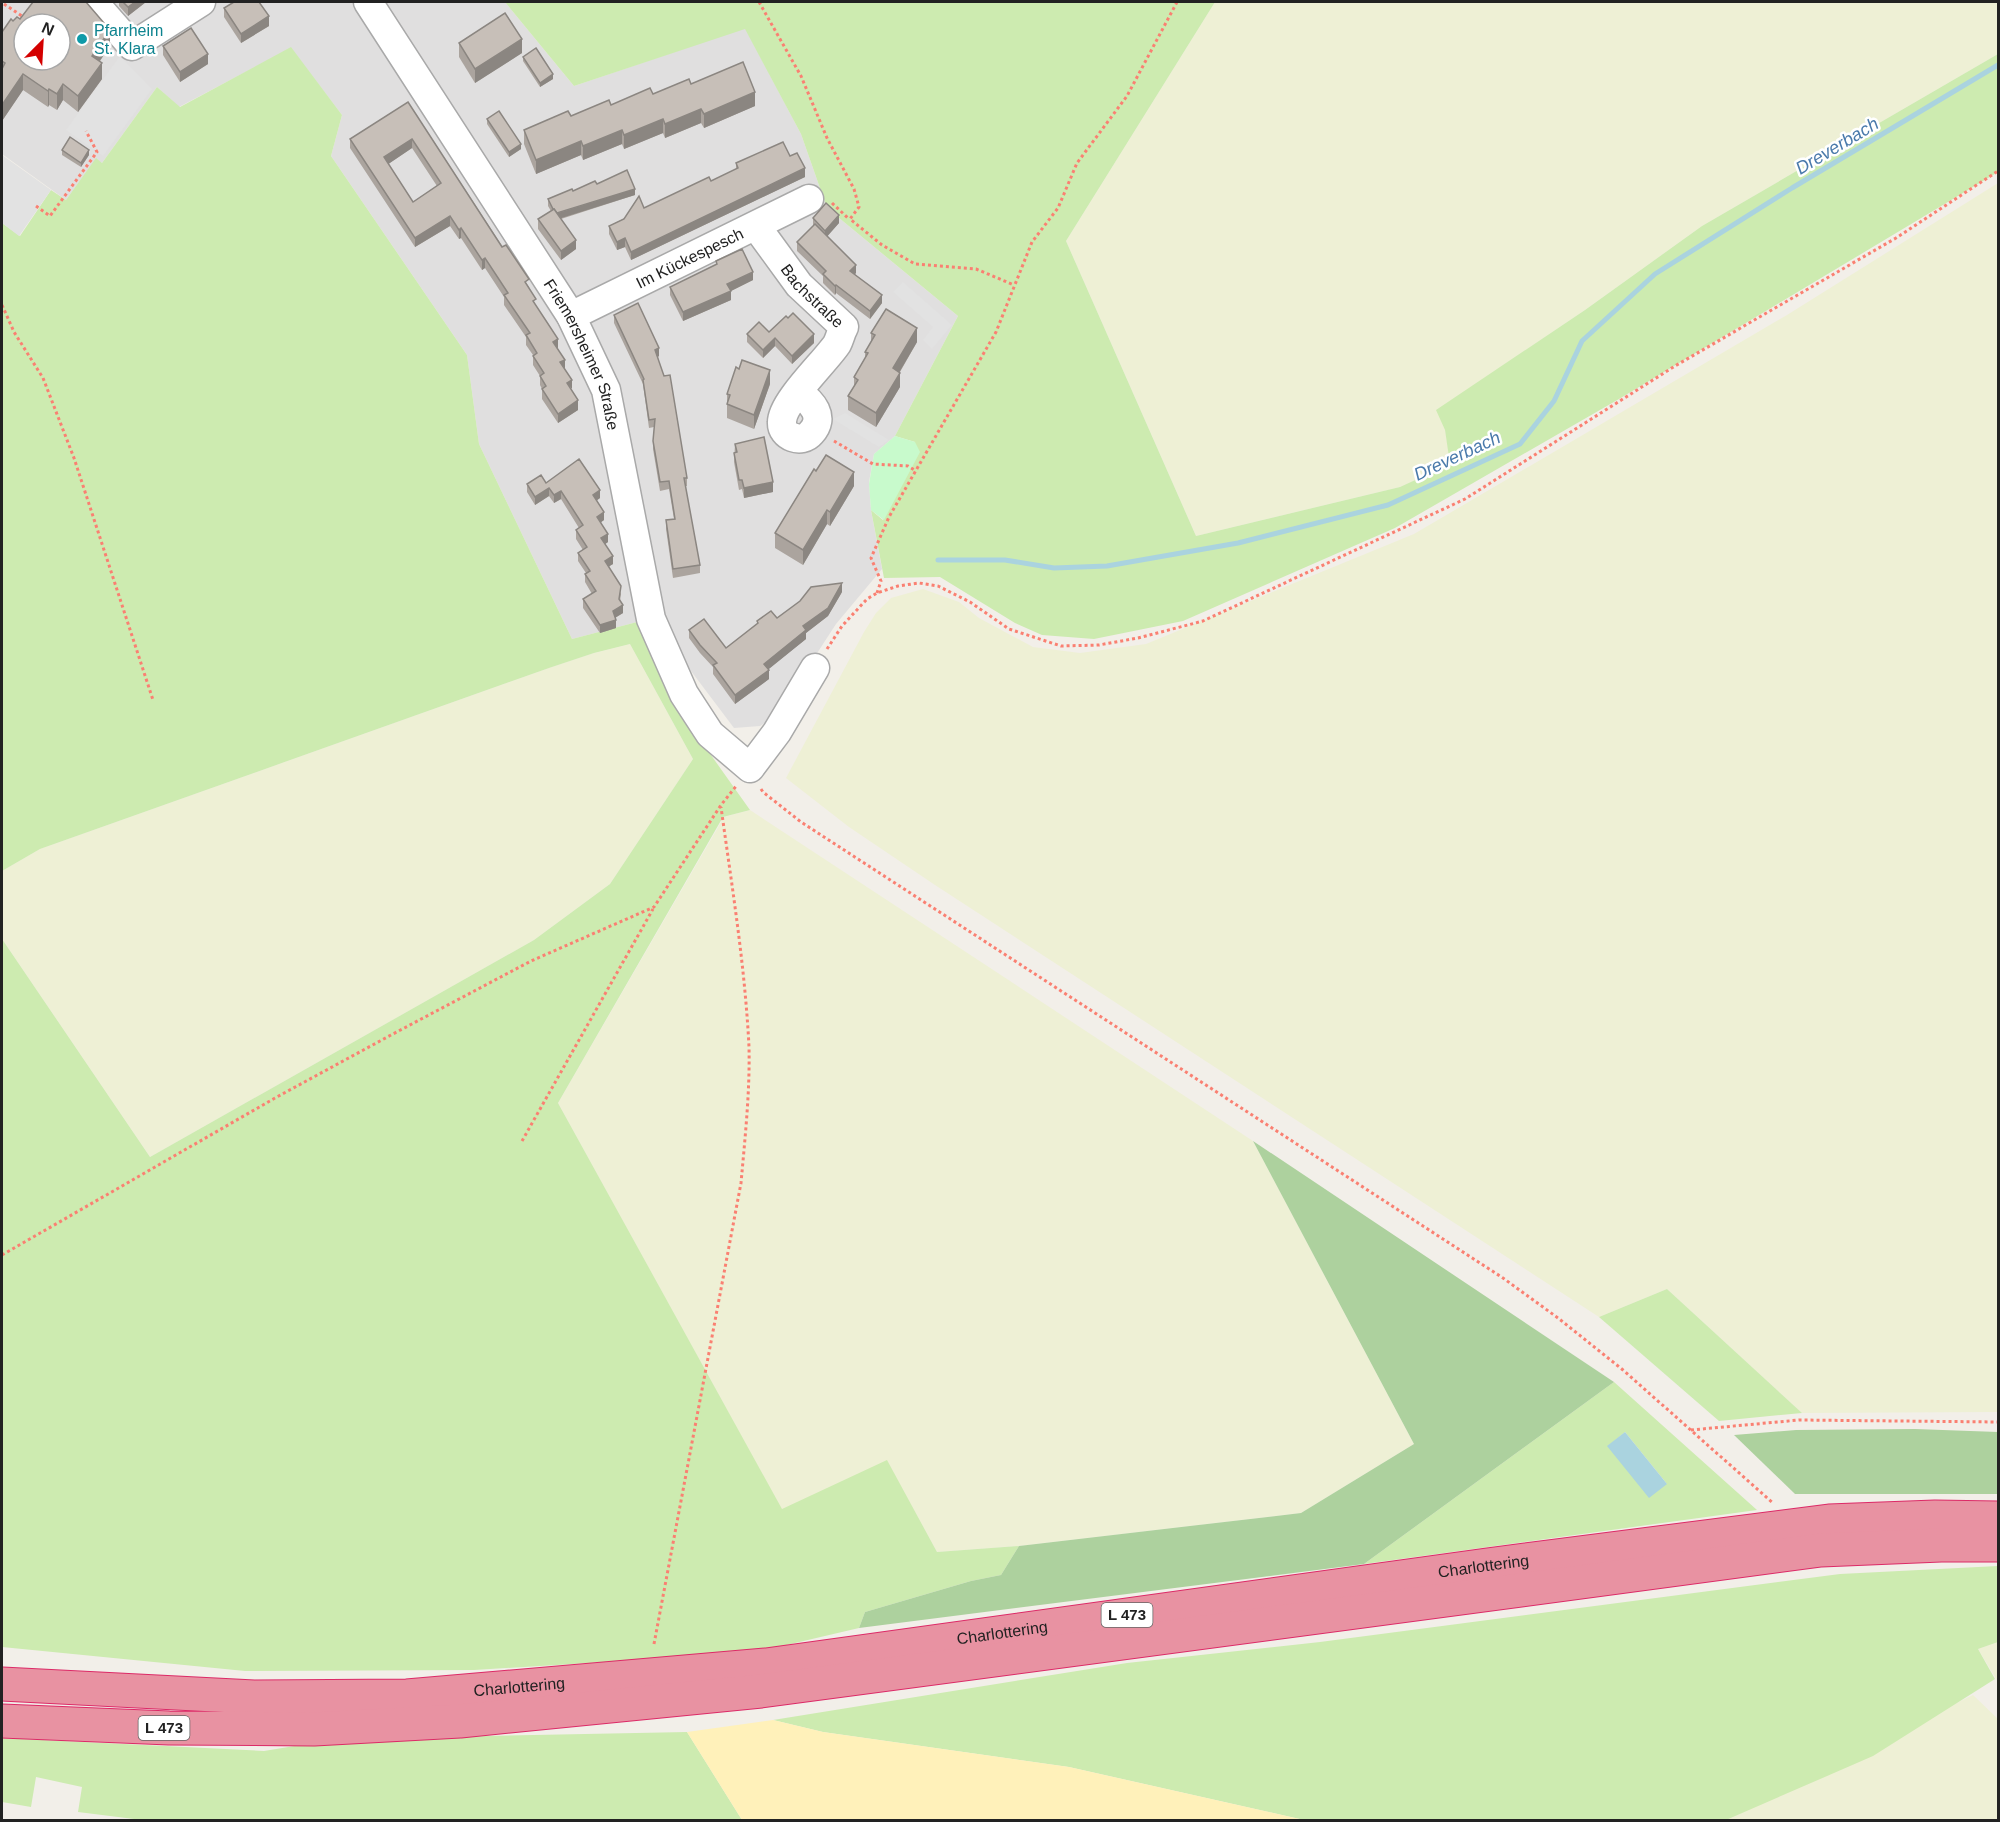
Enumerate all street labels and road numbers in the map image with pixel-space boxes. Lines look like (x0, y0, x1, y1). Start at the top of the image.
street label: Im Kückespesch (633, 225, 746, 292)
street label: Bachstraße (778, 261, 847, 331)
street label: Friemersheimer Straße (541, 276, 622, 432)
street label: Charlottering (1437, 1552, 1530, 1581)
road number: L 473 (1102, 1603, 1152, 1627)
street label: Charlottering (956, 1618, 1049, 1647)
street label: Charlottering (473, 1674, 566, 1699)
road number: L 473 (138, 1716, 190, 1740)

